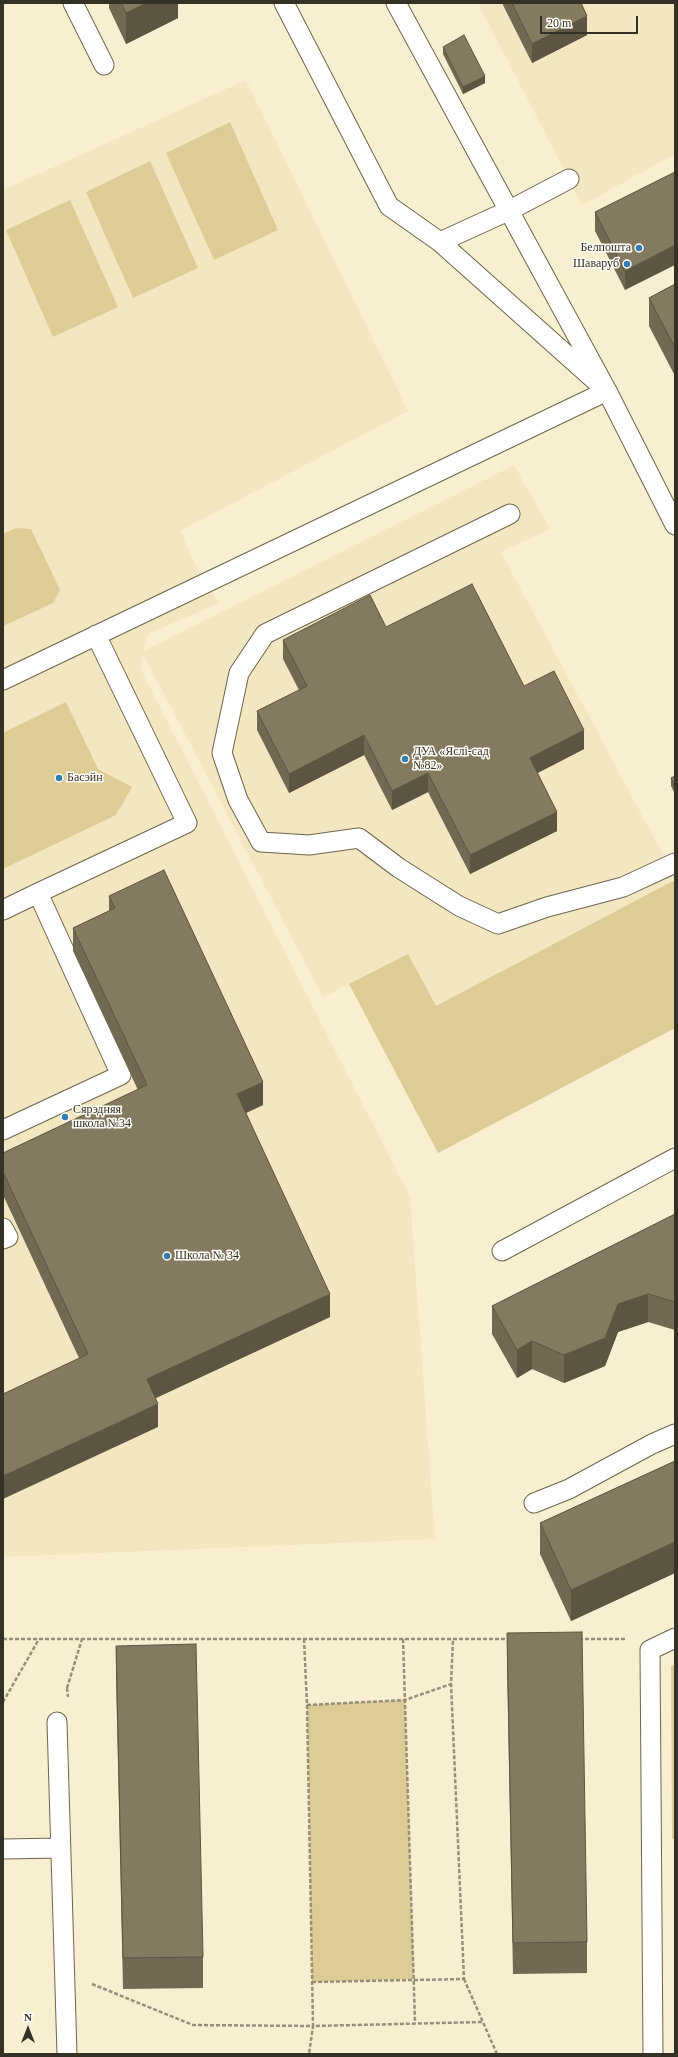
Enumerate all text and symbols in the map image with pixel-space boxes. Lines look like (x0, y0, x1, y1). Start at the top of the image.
scale bar (542, 8, 640, 34)
text: 20 m (547, 16, 571, 30)
place label: Белпошта (580, 241, 631, 255)
marker: Белпошта (634, 243, 644, 253)
place label: Шаваруб (573, 257, 619, 271)
marker: Шаваруб (622, 259, 632, 269)
place label: ДУА «Яслі-сад №82» (413, 745, 489, 773)
marker: ДУА «Яслі-сад №82» (400, 754, 410, 764)
place label: Басэйн (67, 771, 103, 785)
marker: Басэйн (54, 773, 64, 783)
place label: Сярэдняя школа №34 (73, 1103, 131, 1131)
marker: Сярэдняя школа №34 (60, 1112, 70, 1122)
place label: Школа № 34 (175, 1249, 239, 1263)
marker: Школа № 34 (162, 1251, 172, 1261)
north arrow (8, 2009, 48, 2049)
text: N (24, 2011, 32, 2023)

